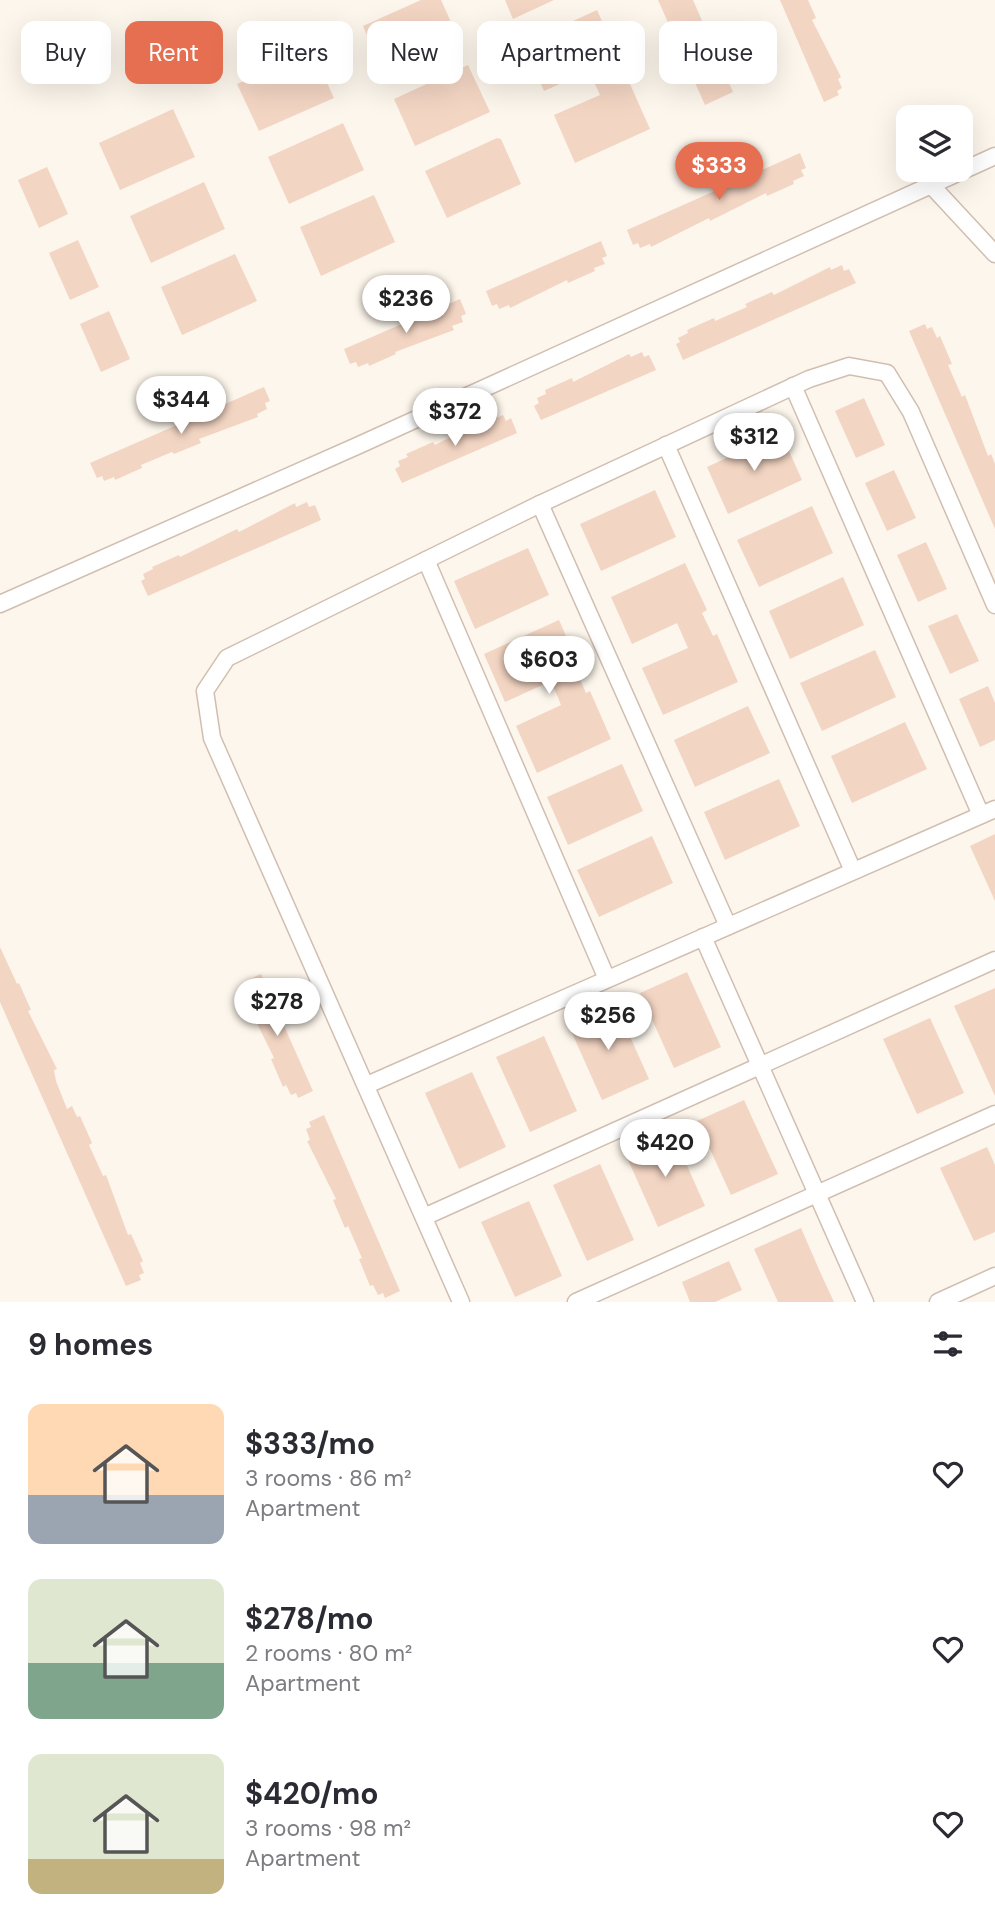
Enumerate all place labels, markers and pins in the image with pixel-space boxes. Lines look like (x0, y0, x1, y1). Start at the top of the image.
pin: $333 (678, 142, 760, 202)
pin: $236 (365, 276, 447, 335)
pin: $344 (140, 376, 222, 436)
pin: $372 (414, 388, 496, 448)
pin: $312 (713, 414, 795, 473)
pin: $603 (508, 636, 590, 696)
pin: $278 (236, 978, 318, 1038)
pin: $256 (567, 992, 649, 1052)
pin: $420 (624, 1120, 706, 1179)

